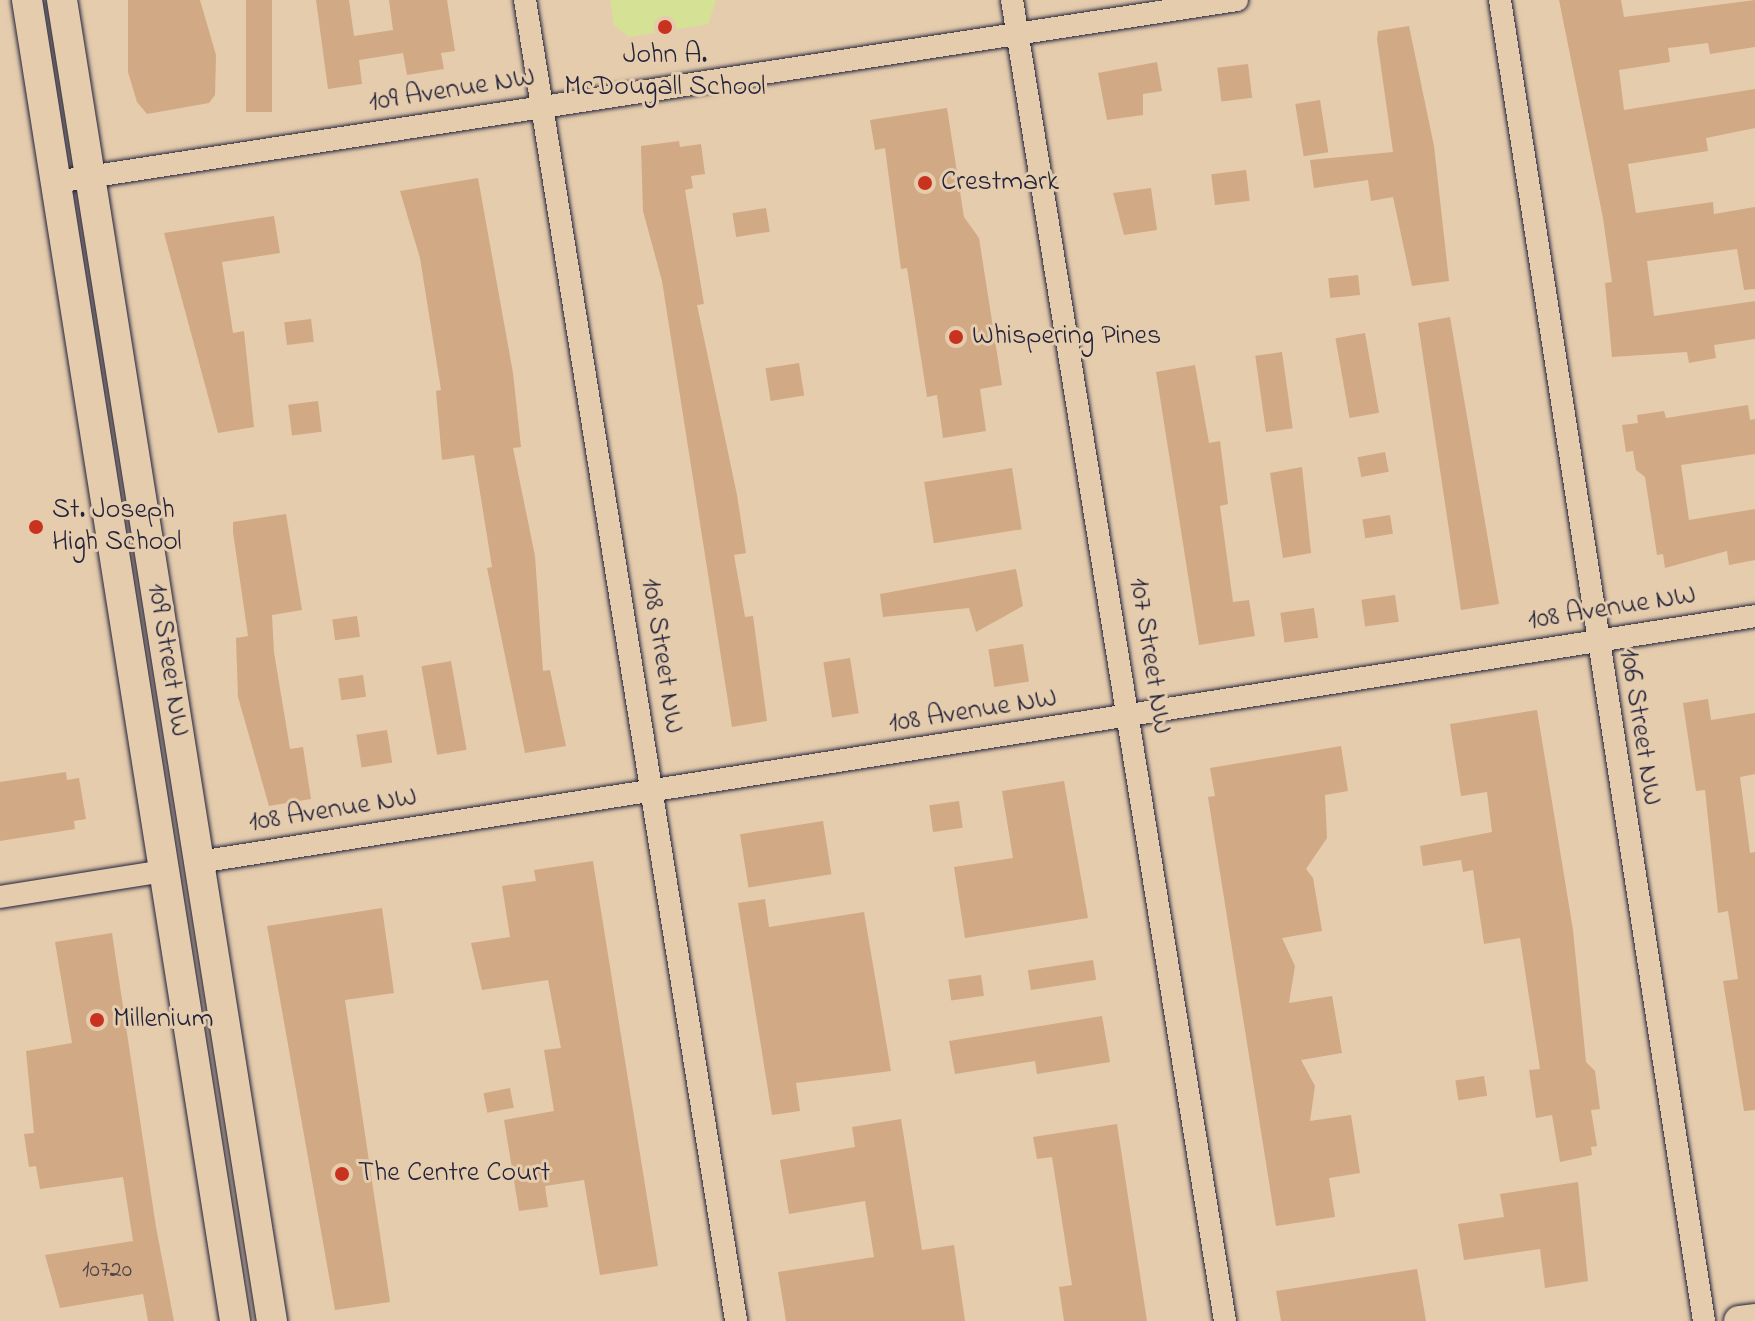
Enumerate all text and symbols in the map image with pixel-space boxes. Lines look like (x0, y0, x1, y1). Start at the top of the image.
marker: John A. McDougall School (656, 18, 674, 36)
place label: John A. McDougall School (564, 39, 766, 105)
street label: 109 Avenue NW (367, 61, 537, 121)
place label: Crestmark (941, 166, 1059, 200)
marker: Crestmark (916, 174, 934, 192)
place label: Whispering Pines (972, 320, 1161, 354)
marker: Whispering Pines (947, 328, 965, 346)
place label: St. Joseph High School (52, 494, 182, 560)
marker: St. Joseph High School (27, 518, 45, 536)
street label: 107 Street NW (1120, 575, 1178, 737)
street label: 108 Street NW (632, 576, 690, 736)
street label: 108 Avenue NW (1526, 579, 1698, 639)
street label: 109 Street NW (138, 581, 196, 739)
street label: 106 Street NW (1610, 646, 1668, 808)
street label: 108 Avenue NW (887, 682, 1059, 742)
street label: 108 Avenue NW (247, 781, 419, 841)
place label: Millenium (113, 1003, 213, 1037)
marker: Millenium (88, 1011, 106, 1029)
place label: The Centre Court (358, 1157, 550, 1191)
marker: The Centre Court (333, 1165, 351, 1183)
house number: 10720 (82, 1257, 132, 1285)

